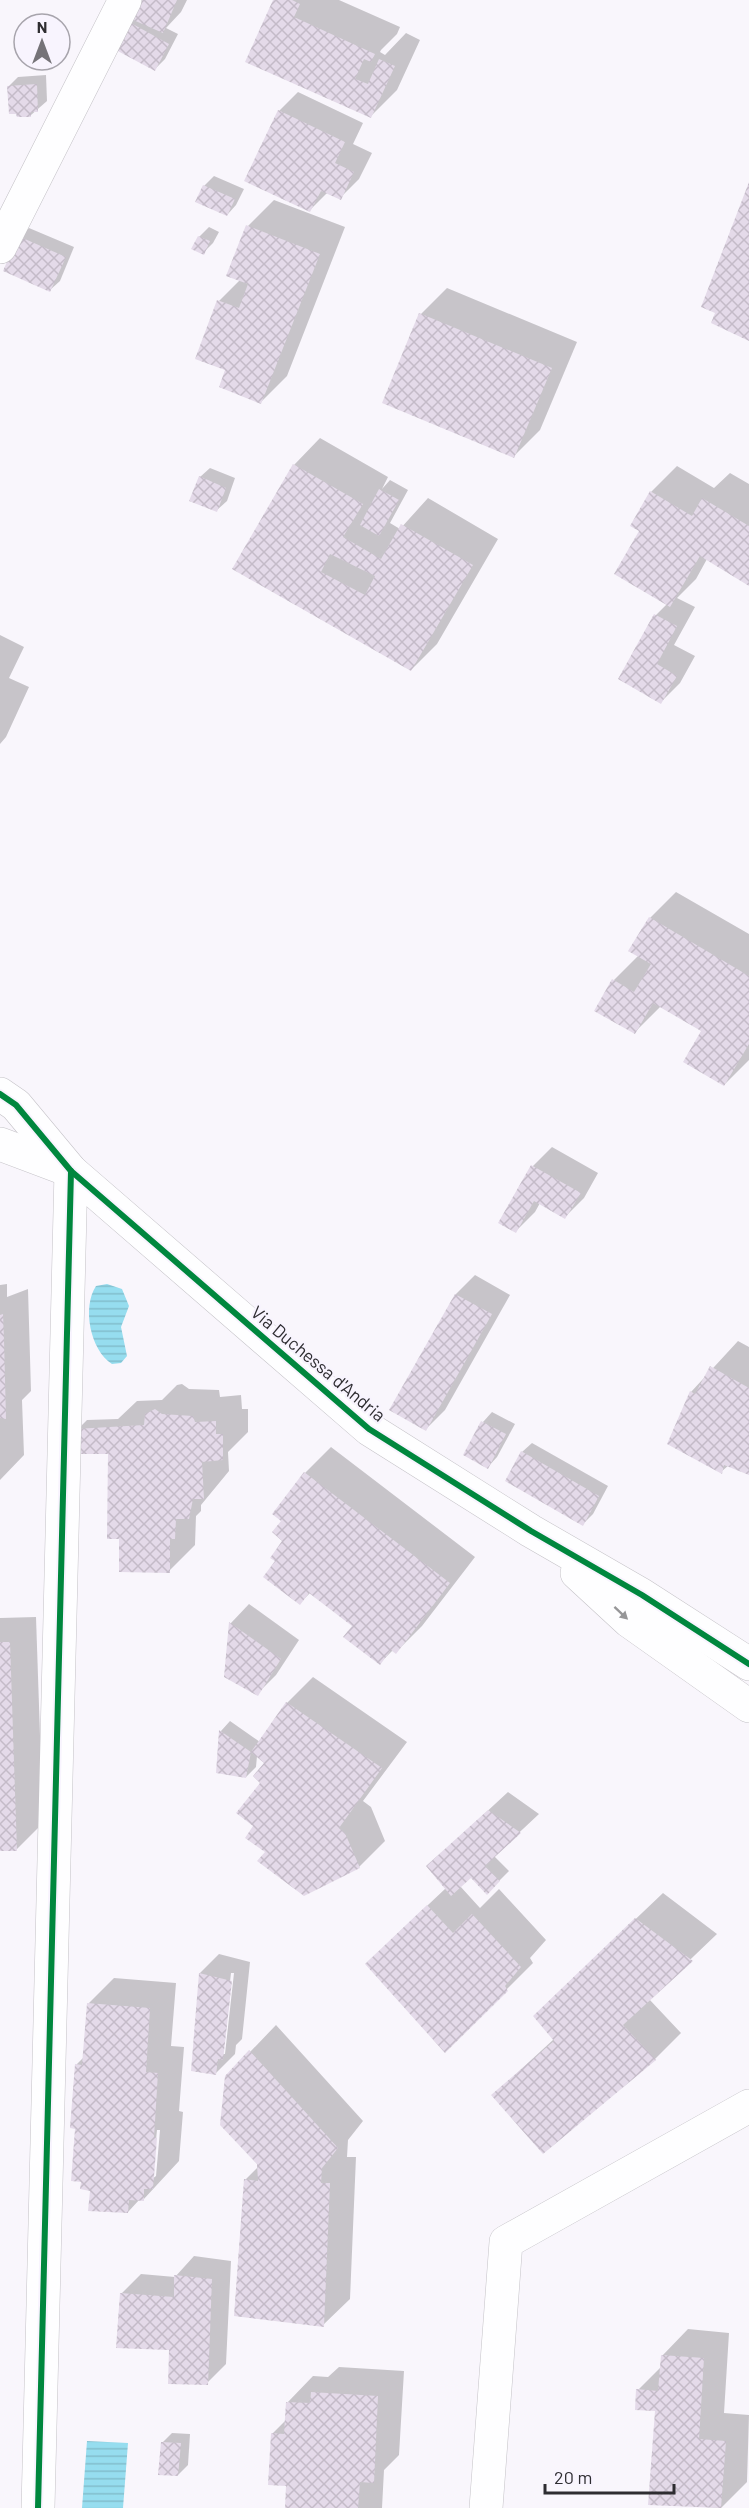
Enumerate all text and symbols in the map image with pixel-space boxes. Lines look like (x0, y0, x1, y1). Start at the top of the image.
north arrow (12, 12, 72, 72)
text: N (37, 17, 47, 36)
street label: Via Duchessa d'Andria (247, 1301, 390, 1426)
one-way arrow (613, 1606, 628, 1620)
scale bar (545, 2457, 674, 2495)
text: 20 m (554, 2466, 592, 2488)

